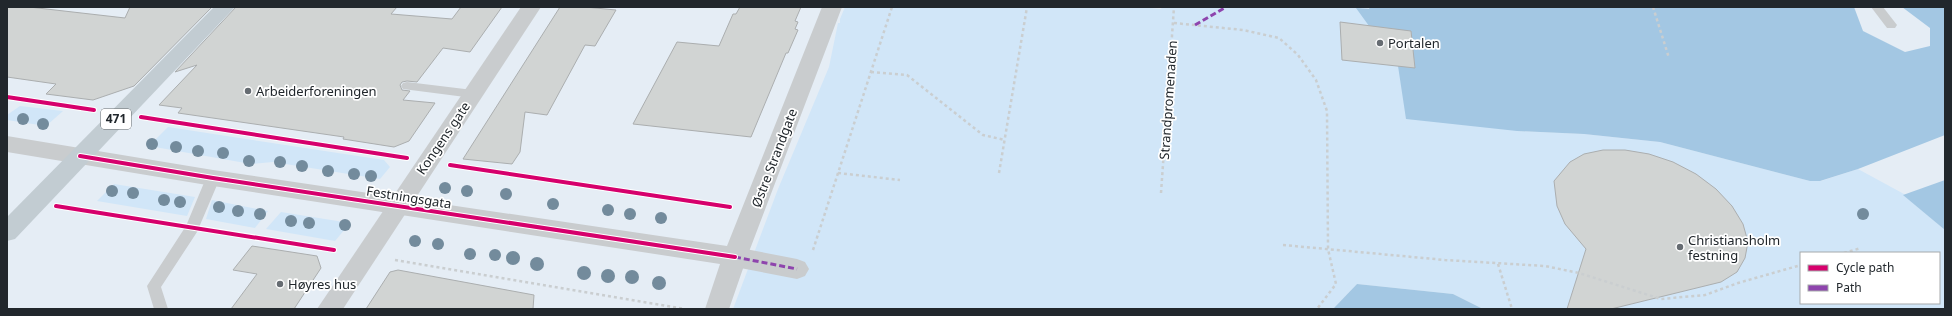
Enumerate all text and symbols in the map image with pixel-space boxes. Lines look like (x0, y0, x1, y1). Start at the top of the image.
place label: Portalen (1388, 34, 1440, 52)
marker: Portalen (1375, 38, 1385, 48)
street label: Strandpromenaden (1155, 40, 1181, 160)
place label: Arbeiderforeningen (256, 82, 377, 100)
marker: Arbeiderforeningen (243, 86, 253, 96)
street label: Kongens gate (412, 98, 474, 178)
street label: Østre Strandgate (747, 106, 801, 210)
road number: 471 (101, 109, 131, 129)
street label: Festningsgata (365, 181, 453, 213)
place label: Christiansholm festning (1688, 231, 1780, 264)
marker: Christiansholm festning (1675, 242, 1685, 252)
legend (1800, 252, 1940, 304)
text: Cycle path (1836, 259, 1894, 276)
place label: Høyres hus (288, 275, 356, 293)
marker: Høyres hus (275, 279, 285, 289)
text: Path (1836, 279, 1862, 296)

